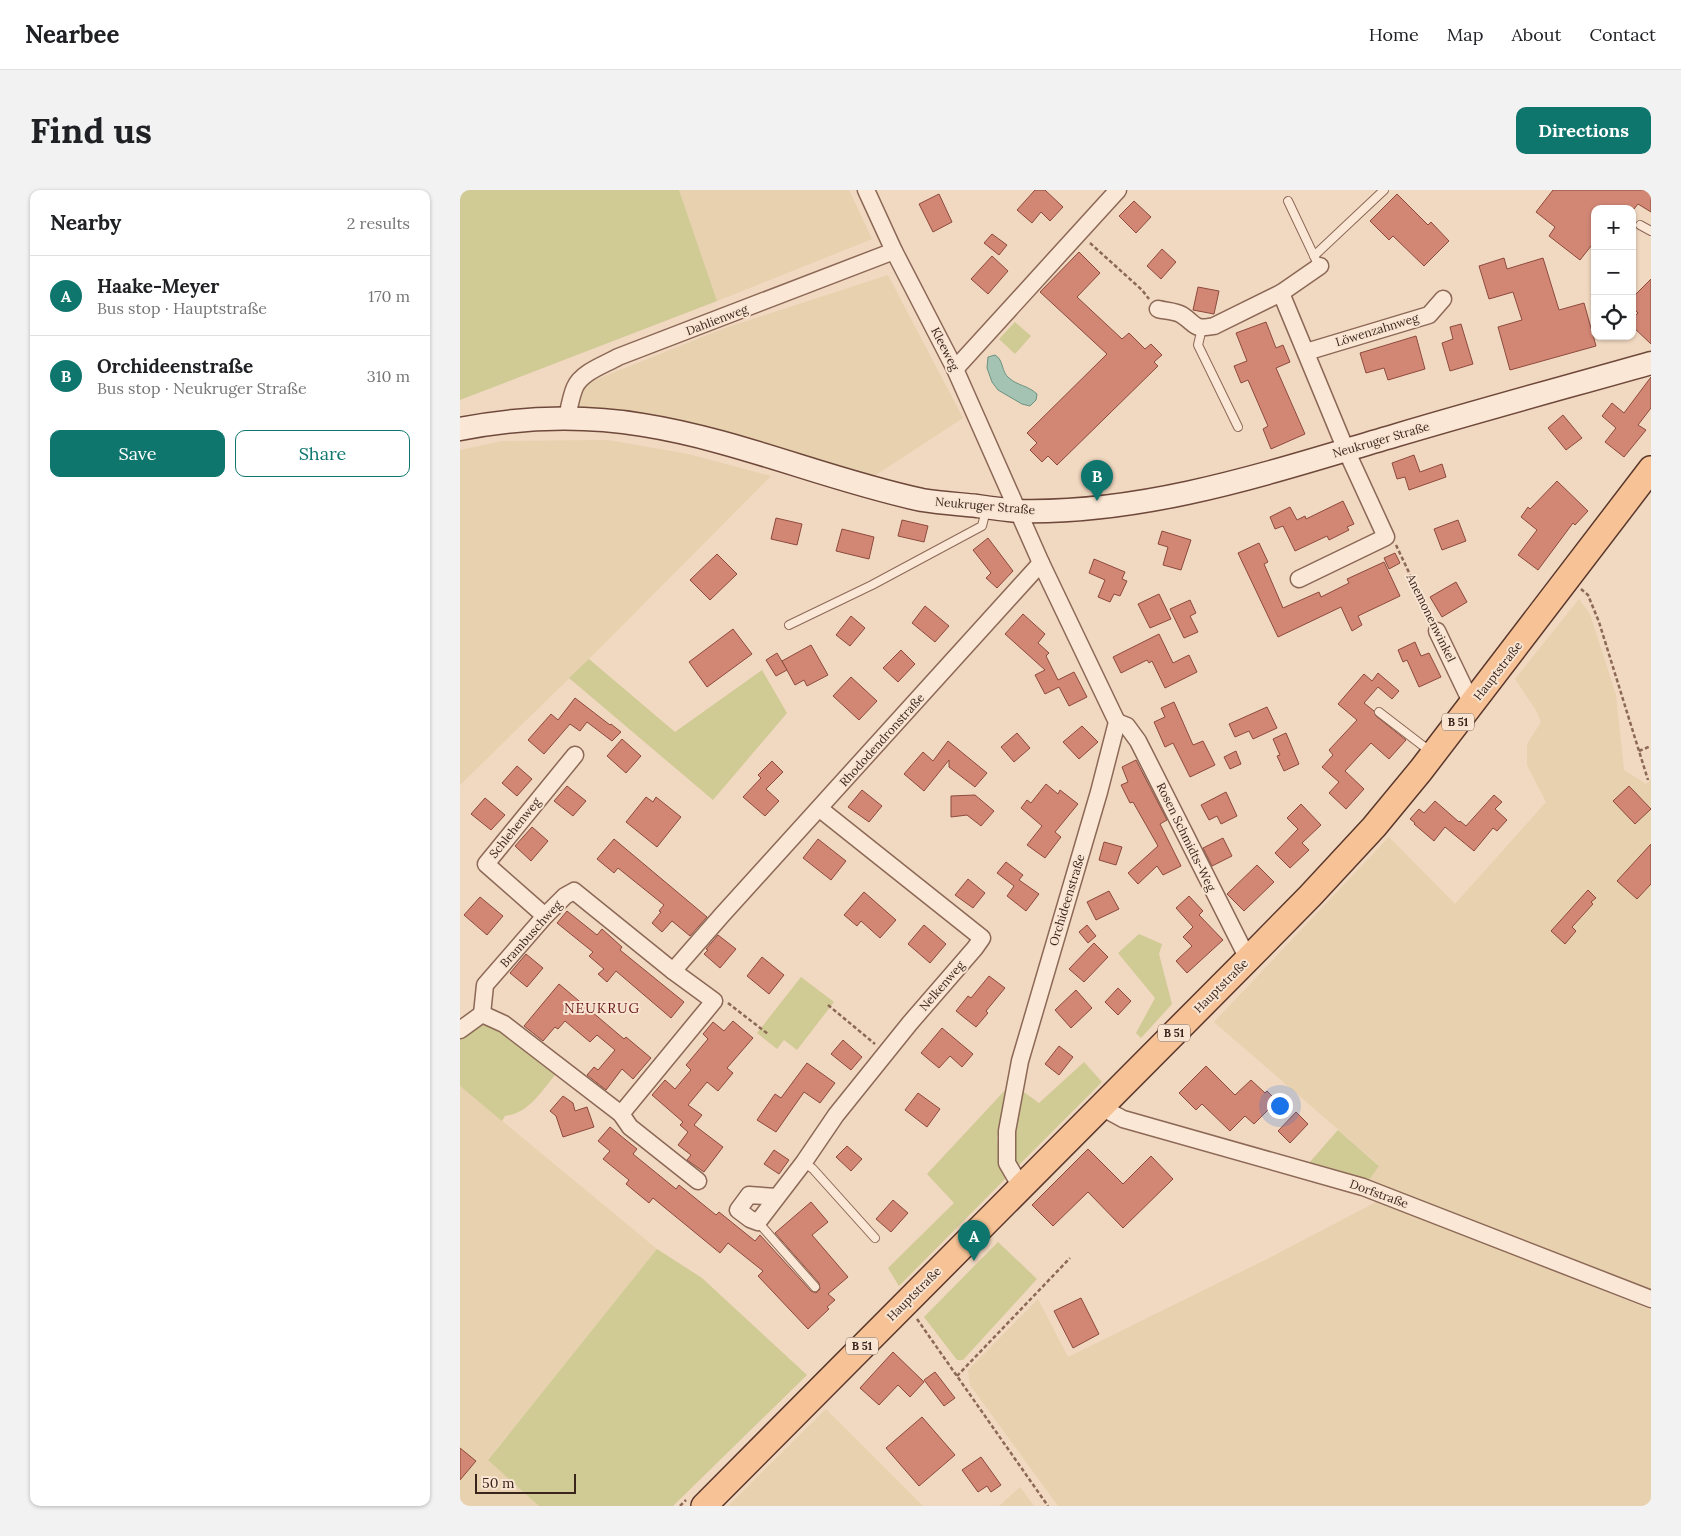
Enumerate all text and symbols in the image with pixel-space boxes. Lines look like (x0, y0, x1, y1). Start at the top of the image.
text: Nearbee (25, 19, 119, 50)
text: Home (1369, 23, 1419, 46)
text: Map (1447, 23, 1483, 46)
text: About (1511, 23, 1561, 46)
text: Contact (1589, 23, 1656, 46)
button: Directions (1516, 107, 1651, 154)
text: Find us (30, 108, 152, 153)
map controls (1591, 205, 1636, 340)
button: + (1591, 205, 1636, 250)
text: Nearby (50, 209, 121, 236)
text: 2 results (347, 213, 410, 233)
button: − (1591, 250, 1636, 295)
text: Haake-Meyer (97, 274, 219, 298)
text: A (61, 286, 71, 306)
text: 170 m (368, 286, 410, 306)
button: locate (1591, 295, 1636, 340)
text: Bus stop · Hauptstraße (97, 298, 267, 318)
street label: Dahlienweg (684, 301, 750, 338)
street label: Löwenzahnweg (1333, 310, 1421, 349)
street label: Kleeweg (928, 324, 963, 373)
text: Orchideenstraße (97, 354, 253, 378)
text: B (61, 366, 71, 386)
text: 310 m (367, 366, 410, 386)
text: Bus stop · Neukruger Straße (97, 378, 307, 398)
street label: Neukruger Straße (1331, 418, 1432, 461)
button: Save (50, 430, 225, 477)
button: Share (235, 430, 410, 477)
pin: B (1081, 460, 1113, 501)
street label: Neukruger Straße (934, 494, 1036, 517)
street label: Anemonenwinkel (1403, 570, 1459, 664)
street label: Hauptstraße (1470, 638, 1526, 703)
street label: Rhododendronstraße (836, 690, 928, 789)
road number: B 51 (1442, 714, 1474, 730)
street label: Rosen Schmidts-Weg (1154, 780, 1219, 894)
street label: Schlehenweg (486, 794, 544, 861)
street label: Orchideenstraße (1045, 852, 1088, 948)
street label: Brambuschweg (497, 897, 565, 970)
street label: Hauptstraße (1190, 955, 1251, 1016)
street label: Nelkenweg (916, 957, 968, 1014)
district label: NEUKRUG (564, 999, 640, 1017)
road number: B 51 (1158, 1024, 1190, 1041)
your location (1267, 1093, 1293, 1119)
street label: Dorfstraße (1348, 1176, 1411, 1211)
pin: A (958, 1220, 990, 1261)
street label: Hauptstraße (883, 1263, 944, 1324)
road number: B 51 (846, 1338, 878, 1354)
scale bar (475, 1471, 576, 1494)
text: 50 m (482, 1474, 515, 1492)

